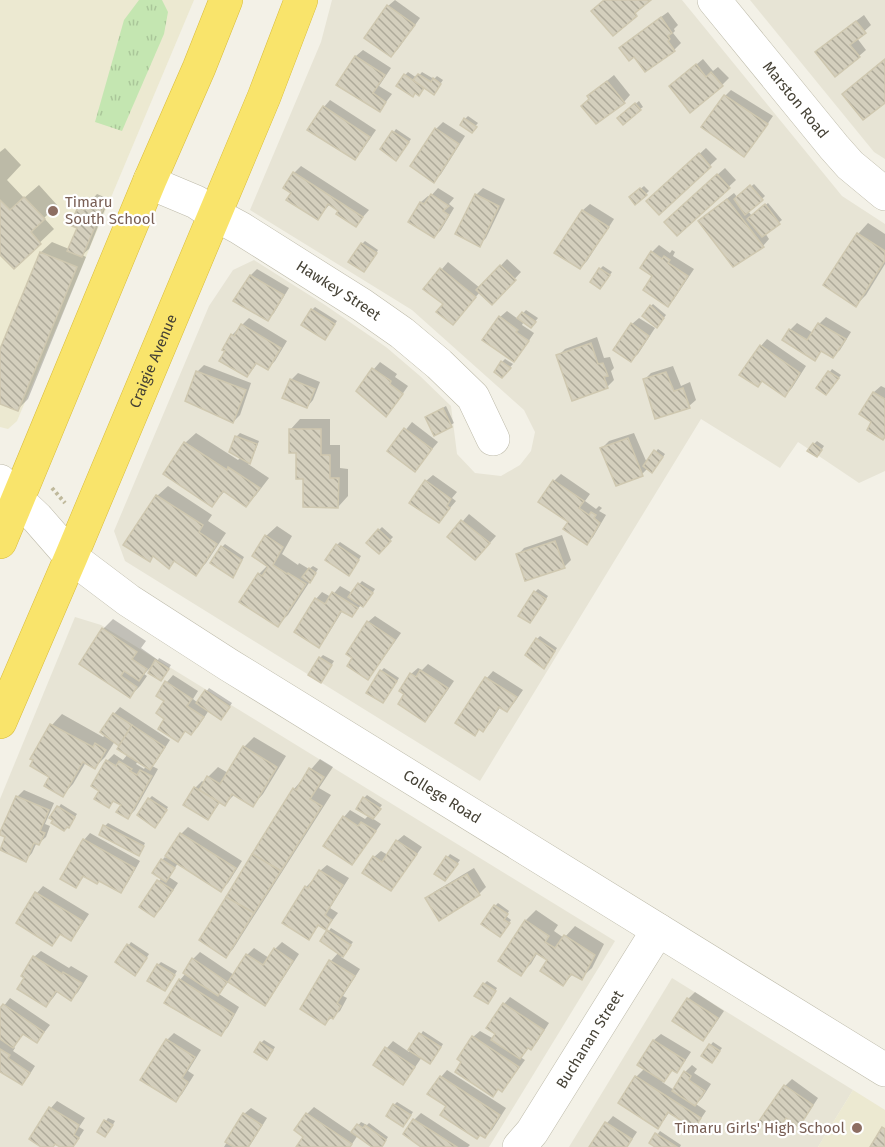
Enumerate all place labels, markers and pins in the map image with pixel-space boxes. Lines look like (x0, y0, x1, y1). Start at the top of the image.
place label: Timaru South School (65, 193, 156, 228)
marker: Timaru South School (46, 204, 60, 218)
place label: Timaru Girls' High School (675, 1119, 846, 1137)
marker: Timaru Girls' High School (850, 1121, 864, 1135)

